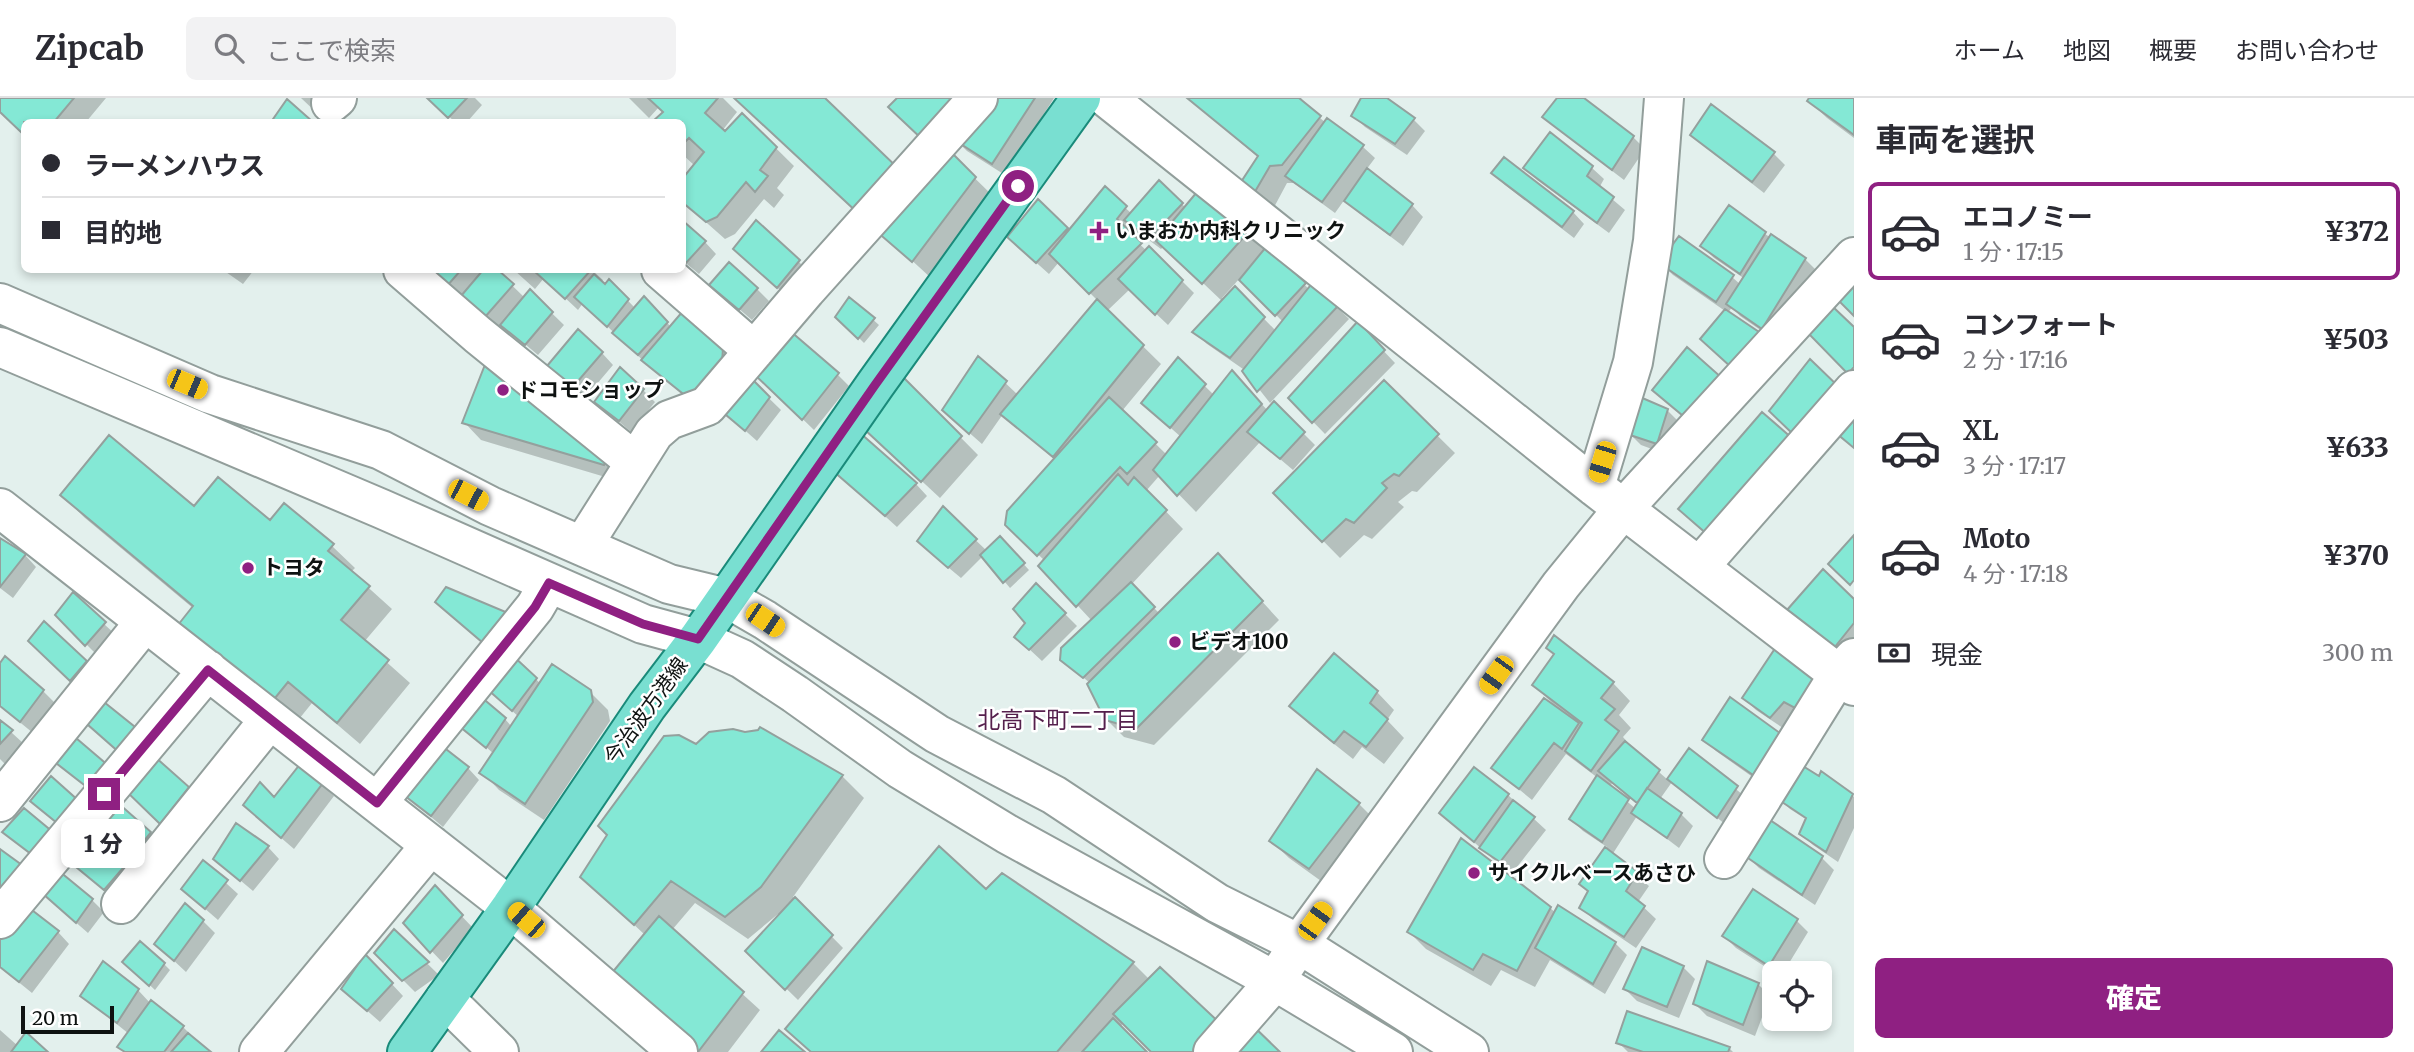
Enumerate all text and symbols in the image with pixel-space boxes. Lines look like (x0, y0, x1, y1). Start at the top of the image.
search box (186, 17, 676, 80)
text: Zipcab (35, 28, 144, 69)
icon: search (210, 29, 248, 67)
text: ここで検索 (266, 34, 396, 67)
text: ホーム (1954, 35, 2025, 66)
text: 地図 (2063, 35, 2111, 66)
text: 概要 (2149, 35, 2197, 66)
text: お問い合わせ (2235, 35, 2379, 66)
text: 車両を選択 (1875, 120, 2035, 160)
text: ラーメンハウス (84, 149, 265, 182)
route start (1002, 170, 1034, 202)
icon: car (1879, 200, 1942, 263)
text: エコノミー (1963, 200, 2093, 233)
text: ¥372 (2324, 215, 2389, 248)
text: 目的地 (84, 216, 162, 249)
place label: いまおか内科クリニック (1115, 217, 1346, 244)
marker: いまおか内科クリニック (1089, 221, 1109, 241)
text: 1 分 · 17:15 (1963, 237, 2064, 266)
icon: car (1879, 308, 1942, 371)
text: コンフォート (1963, 308, 2118, 341)
text: ¥503 (2323, 323, 2389, 356)
text: 2 分 · 17:16 (1963, 345, 2068, 374)
car (164, 366, 211, 402)
place label: ドコモショップ (517, 376, 664, 403)
marker: ドコモショップ (495, 382, 511, 398)
text: XL (1963, 414, 1999, 447)
icon: car (1879, 416, 1942, 479)
text: ¥633 (2325, 431, 2389, 464)
car (1586, 439, 1619, 485)
text: 3 分 · 17:17 (1963, 451, 2066, 480)
car (445, 476, 492, 514)
text: Moto (1963, 522, 2030, 555)
icon: car (1879, 524, 1942, 587)
text: ¥370 (2322, 539, 2389, 572)
place label: トヨタ (262, 554, 325, 581)
text: 4 分 · 17:18 (1963, 559, 2068, 588)
marker: トヨタ (240, 560, 256, 576)
car (742, 600, 789, 640)
place label: ビデオ100 (1189, 628, 1289, 655)
marker: ビデオ100 (1167, 634, 1183, 650)
icon: cash (1875, 634, 1913, 672)
text: 現金 (1931, 638, 1983, 671)
text: 300 m (2322, 638, 2393, 667)
street label: 今治波方港線 (598, 652, 694, 770)
car (1476, 652, 1517, 698)
district label: 北高下町二丁目 (978, 705, 1139, 734)
route end (88, 778, 120, 810)
callout: 1 分 (62, 818, 146, 868)
text: 1 分 (83, 829, 123, 858)
place label: サイクルベースあさひ (1488, 859, 1696, 886)
marker: サイクルベースあさひ (1466, 865, 1482, 881)
car (504, 898, 549, 942)
car (1295, 898, 1336, 944)
button: 確定 (1875, 958, 2393, 1038)
map controls (1762, 961, 1832, 1031)
button: locate (1762, 961, 1832, 1031)
scale bar (21, 1003, 114, 1035)
text: 20 m (32, 1006, 79, 1030)

